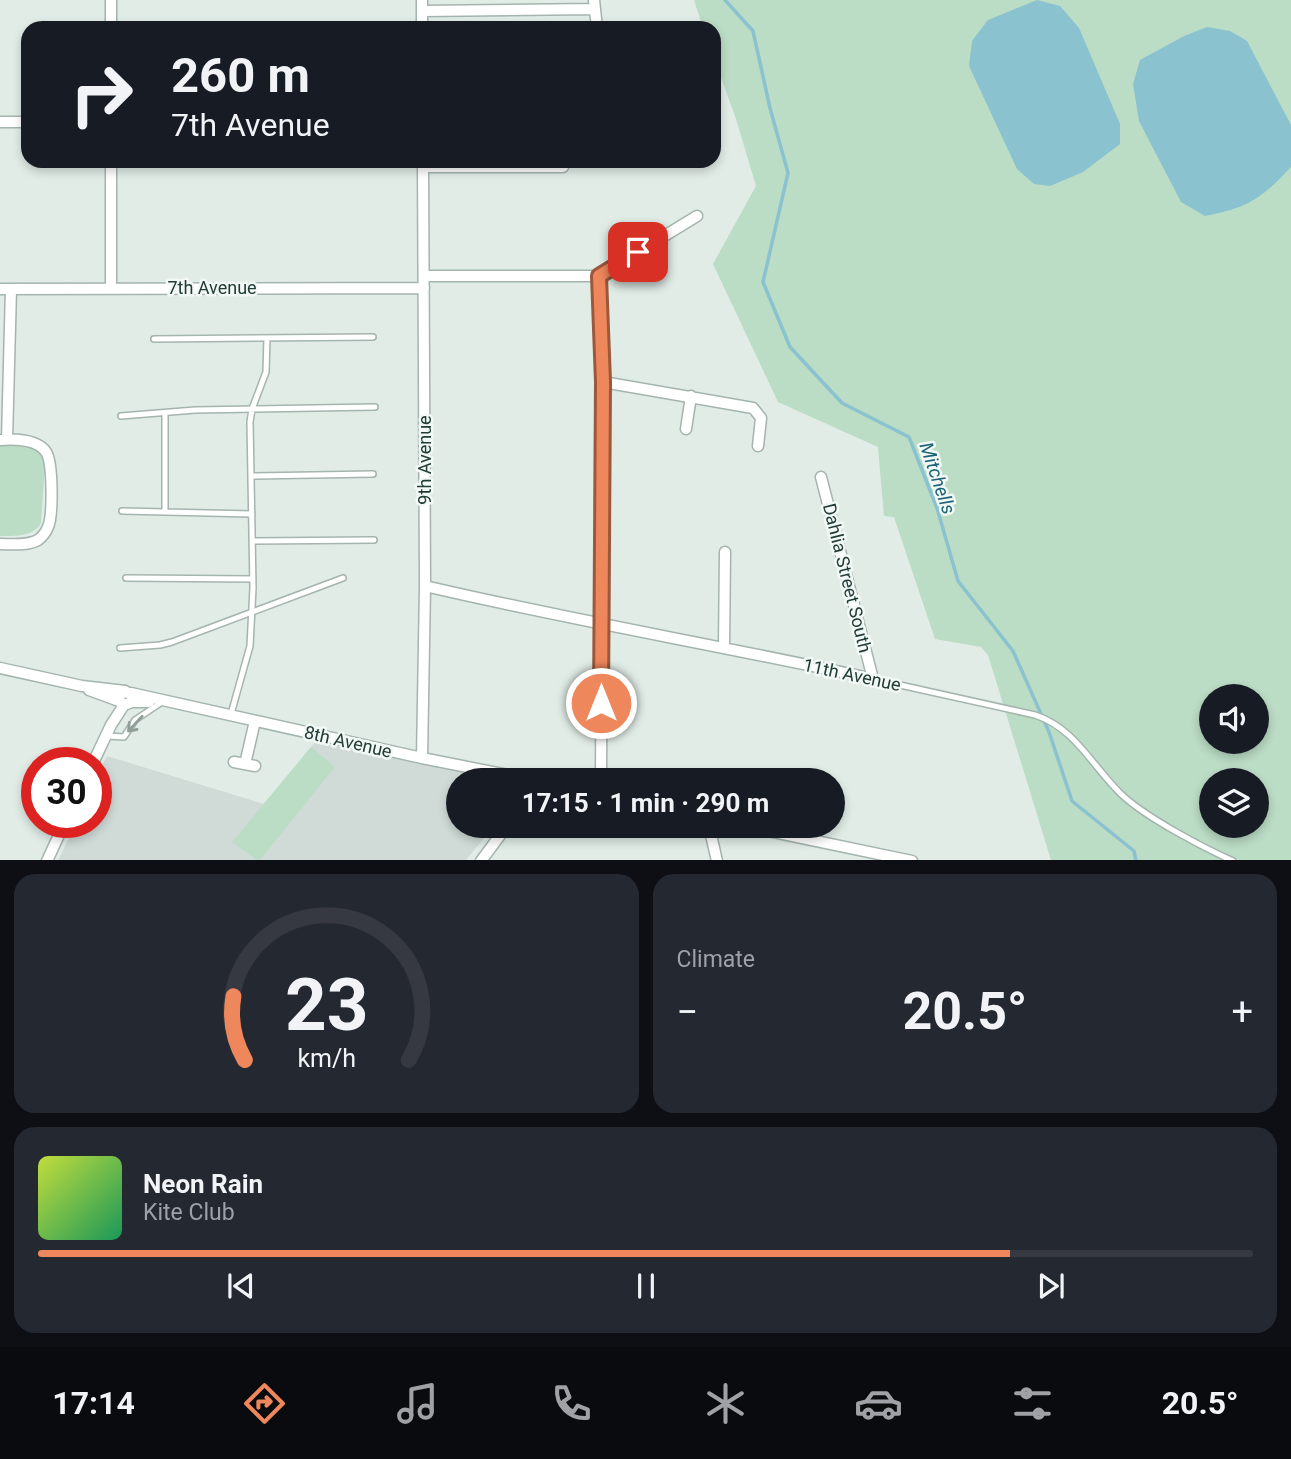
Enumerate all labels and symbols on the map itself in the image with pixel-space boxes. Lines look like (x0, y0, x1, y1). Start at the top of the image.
pin (608, 222, 668, 282)
street label: 7th Avenue (167, 277, 257, 298)
street label: 9th Avenue (414, 415, 435, 505)
water label: Mitchells (915, 439, 961, 517)
street label: Dahlia Street South (819, 501, 876, 655)
street label: 11th Avenue (801, 654, 903, 695)
position arrow (564, 666, 638, 740)
one-way arrow (127, 714, 144, 732)
street label: 8th Avenue (302, 721, 394, 762)
speed limit sign: 30 (21, 747, 112, 838)

